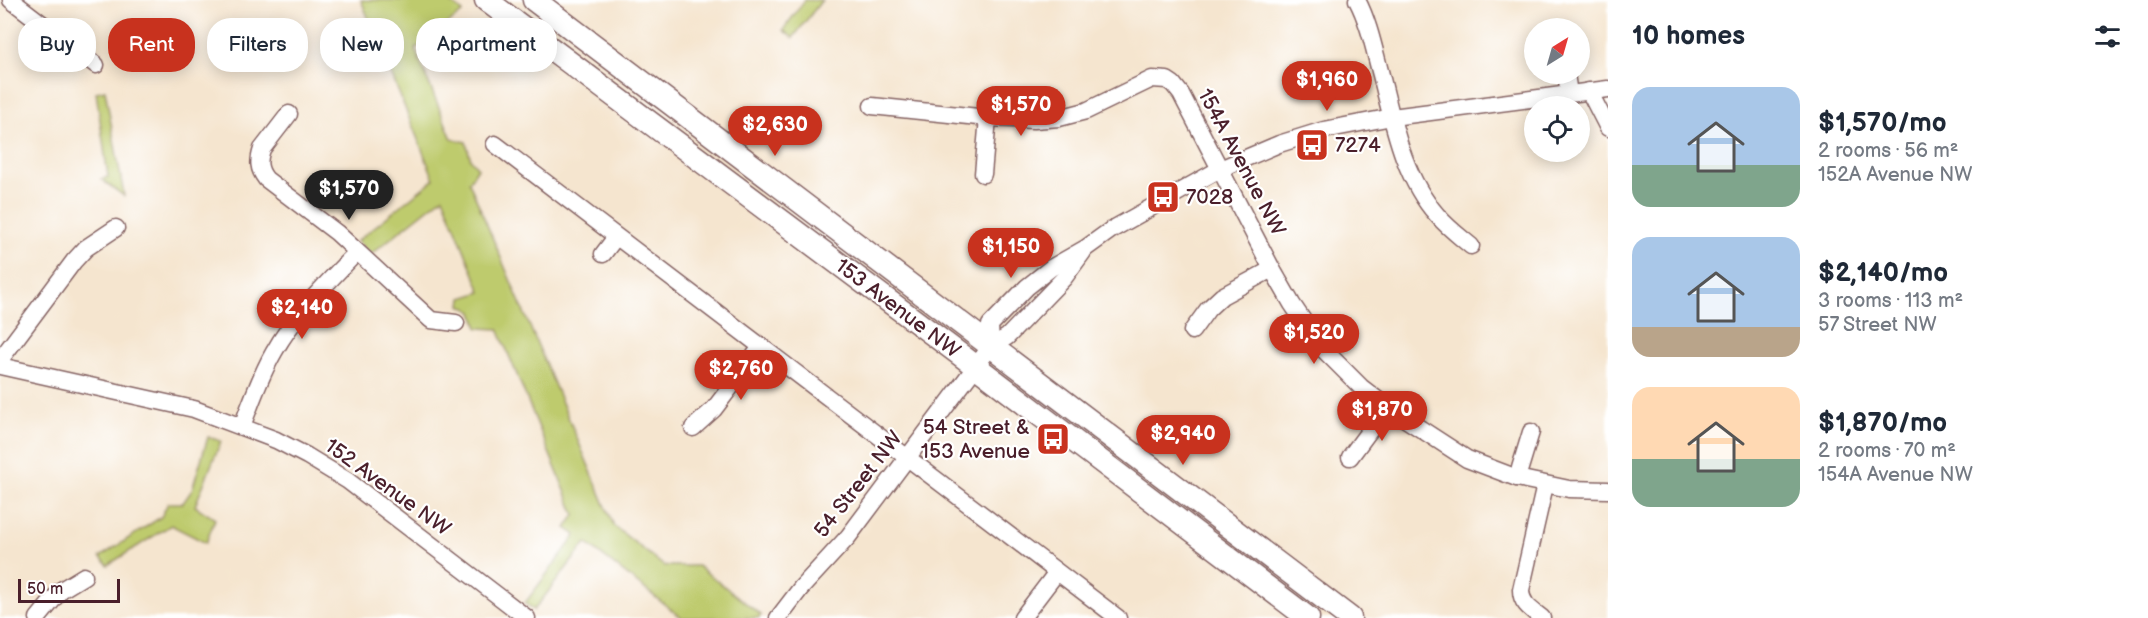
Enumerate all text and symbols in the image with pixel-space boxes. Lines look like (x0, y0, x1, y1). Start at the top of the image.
chip: Buy (18, 18, 96, 72)
chip: Rent (108, 18, 195, 72)
chip: Filters (207, 18, 308, 72)
chip: New (320, 18, 404, 72)
chip: Apartment (416, 18, 557, 72)
north arrow (1524, 18, 1590, 84)
map controls (1524, 18, 1590, 162)
icon: filters (2091, 20, 2124, 53)
text: 10 homes (1632, 21, 1745, 52)
pin: $1,960 (1278, 61, 1376, 112)
text: $1,960 (1296, 68, 1358, 92)
street label: 154A Avenue NW (1192, 85, 1291, 240)
pin: $1,570 (972, 86, 1070, 137)
text: $1,570 (990, 93, 1052, 117)
button: locate (1524, 96, 1590, 162)
pin: $2,630 (726, 106, 824, 157)
text: $1,570/mo (1818, 108, 1947, 139)
icon: home (1680, 111, 1752, 183)
text: $2,630 (742, 113, 808, 137)
bus stop icon: 7274 (1294, 127, 1330, 163)
place label: 7274 (1335, 133, 1381, 158)
text: 2 rooms · 56 m² (1818, 139, 1958, 163)
text: 152A Avenue NW (1818, 163, 1973, 187)
pin: $1,570 (300, 170, 398, 221)
text: $1,570 (318, 177, 380, 201)
bus stop icon: 7028 (1145, 179, 1181, 215)
place label: 7028 (1186, 185, 1233, 210)
pin: $1,150 (962, 228, 1060, 279)
text: $1,150 (982, 235, 1040, 259)
street label: 153 Avenue NW (830, 253, 965, 364)
text: $2,140/mo (1818, 258, 1948, 289)
icon: home (1680, 261, 1752, 333)
pin: $2,140 (253, 289, 351, 340)
text: 3 rooms · 113 m² (1818, 289, 1963, 313)
text: $2,140 (271, 296, 333, 320)
text: 57 Street NW (1818, 313, 1937, 337)
pin: $1,520 (1265, 314, 1363, 365)
text: $1,520 (1283, 321, 1345, 345)
pin: $2,760 (692, 350, 790, 401)
text: $2,760 (708, 357, 774, 381)
pin: $1,870 (1333, 391, 1431, 442)
text: $1,870 (1351, 398, 1413, 422)
text: $1,870/mo (1818, 408, 1947, 439)
icon: home (1680, 411, 1752, 483)
place label: 54 Street & 153 Avenue (921, 415, 1030, 464)
pin: $2,940 (1134, 415, 1232, 466)
bus stop icon: 54 Street & 153 Avenue (1035, 421, 1071, 457)
text: $2,940 (1150, 422, 1216, 446)
street label: 54 Street NW (809, 426, 908, 543)
street label: 152 Avenue NW (320, 433, 456, 541)
text: 2 rooms · 70 m² (1818, 439, 1956, 463)
text: 154A Avenue NW (1818, 463, 1973, 487)
scale bar (18, 576, 120, 604)
text: 50 m (27, 580, 63, 599)

